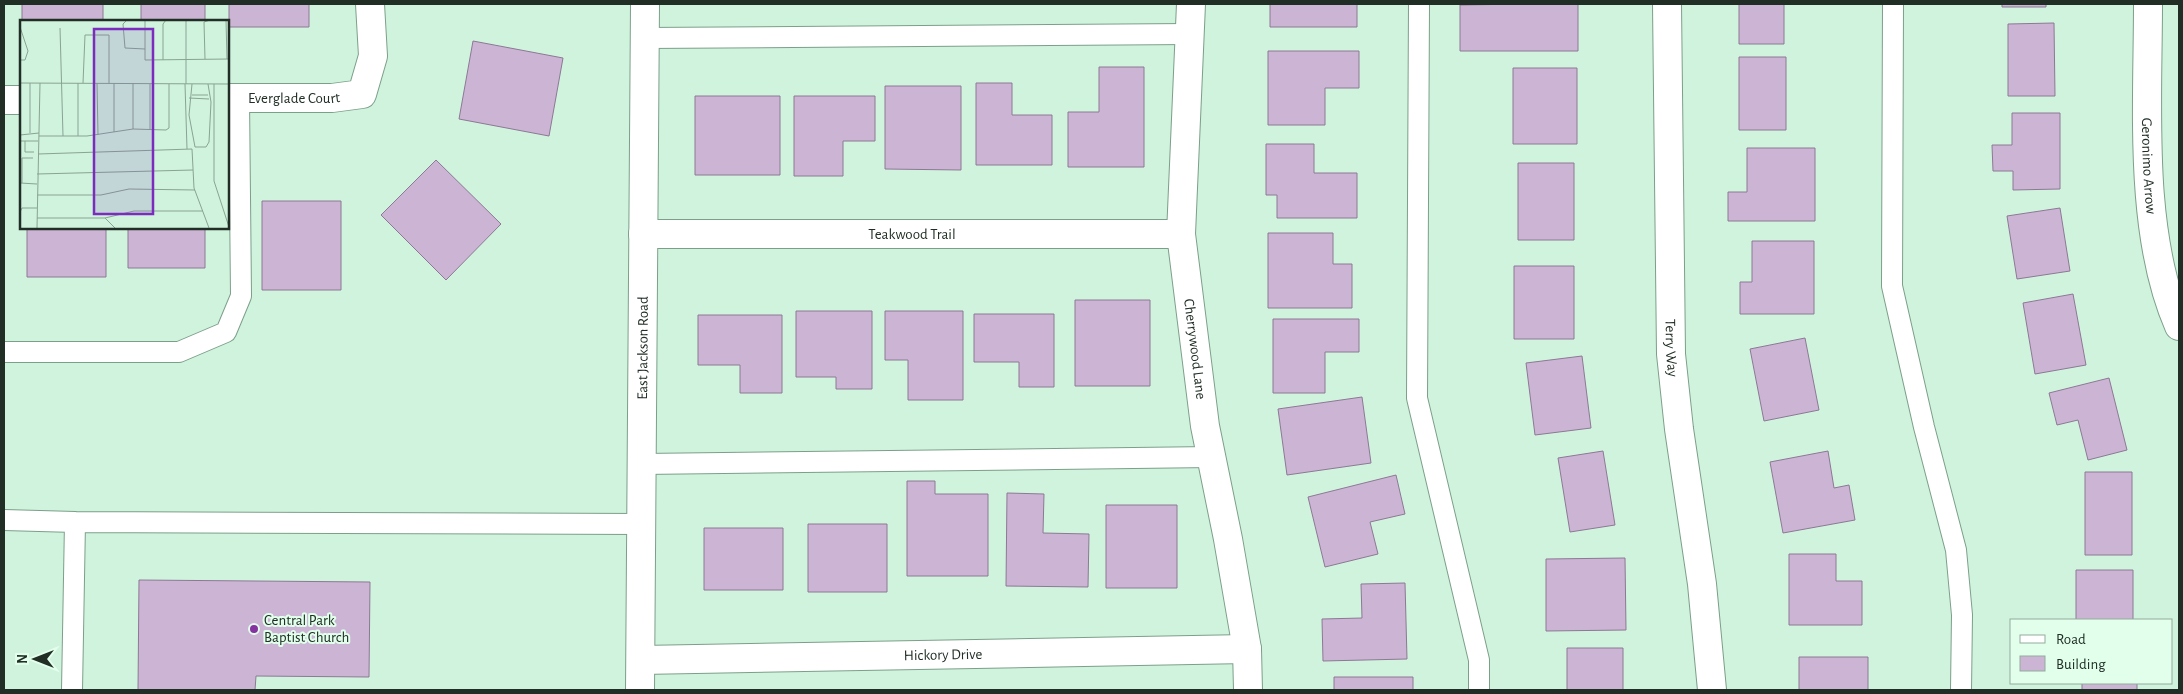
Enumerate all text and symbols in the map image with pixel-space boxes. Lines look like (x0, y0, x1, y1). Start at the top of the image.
inset map (20, 20, 229, 229)
street label: Everglade Court (248, 90, 341, 106)
street label: Geronimo Arrow (2139, 118, 2159, 215)
street label: Teakwood Trail (868, 227, 956, 242)
street label: East Jackson Road (635, 296, 651, 400)
street label: Cherrywood Lane (1181, 298, 1209, 400)
street label: Terry Way (1663, 319, 1680, 378)
place label: Central Park Baptist Church (264, 613, 349, 645)
legend (2010, 619, 2173, 684)
marker: Central Park Baptist Church (248, 623, 260, 635)
text: Road (2056, 632, 2086, 647)
north arrow (10, 634, 60, 684)
street label: Hickory Drive (903, 647, 983, 663)
text: N (16, 654, 30, 664)
text: Building (2056, 657, 2106, 672)

